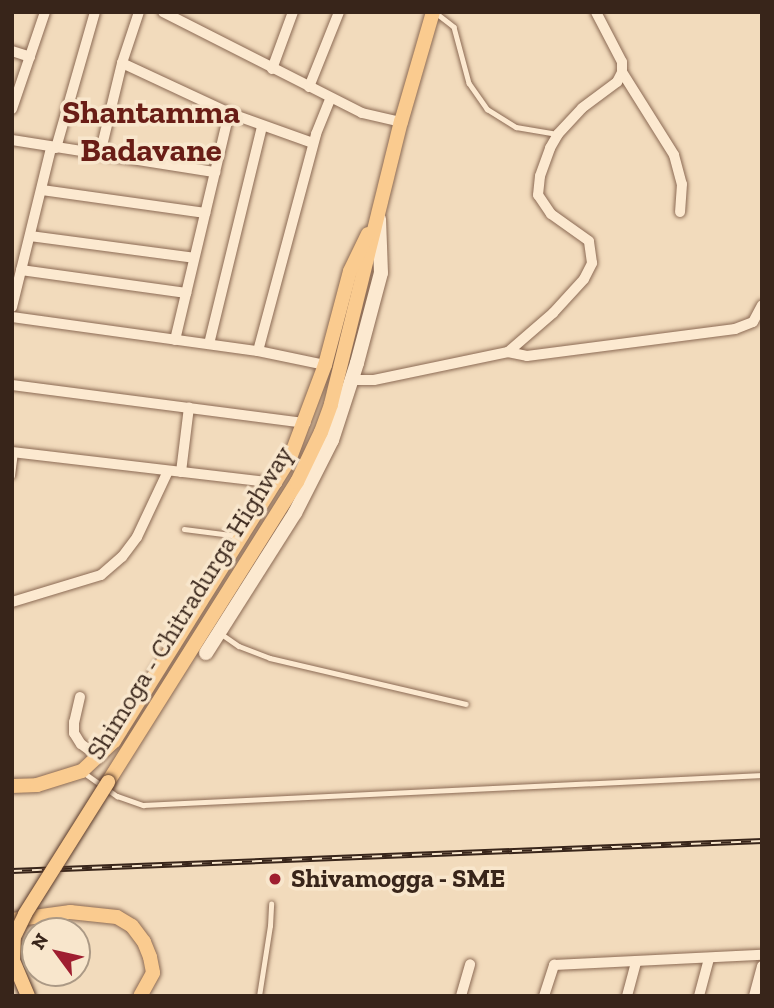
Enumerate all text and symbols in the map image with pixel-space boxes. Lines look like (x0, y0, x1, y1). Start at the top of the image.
district label: Shantamma Badavane (62, 92, 240, 170)
street label: Shimoga - Chitradurga Highway (80, 440, 300, 766)
place label: Shivamogga - SME (291, 863, 505, 895)
marker: Shivamogga - SME (265, 869, 285, 889)
north arrow (21, 917, 91, 987)
text: N (26, 929, 53, 954)

